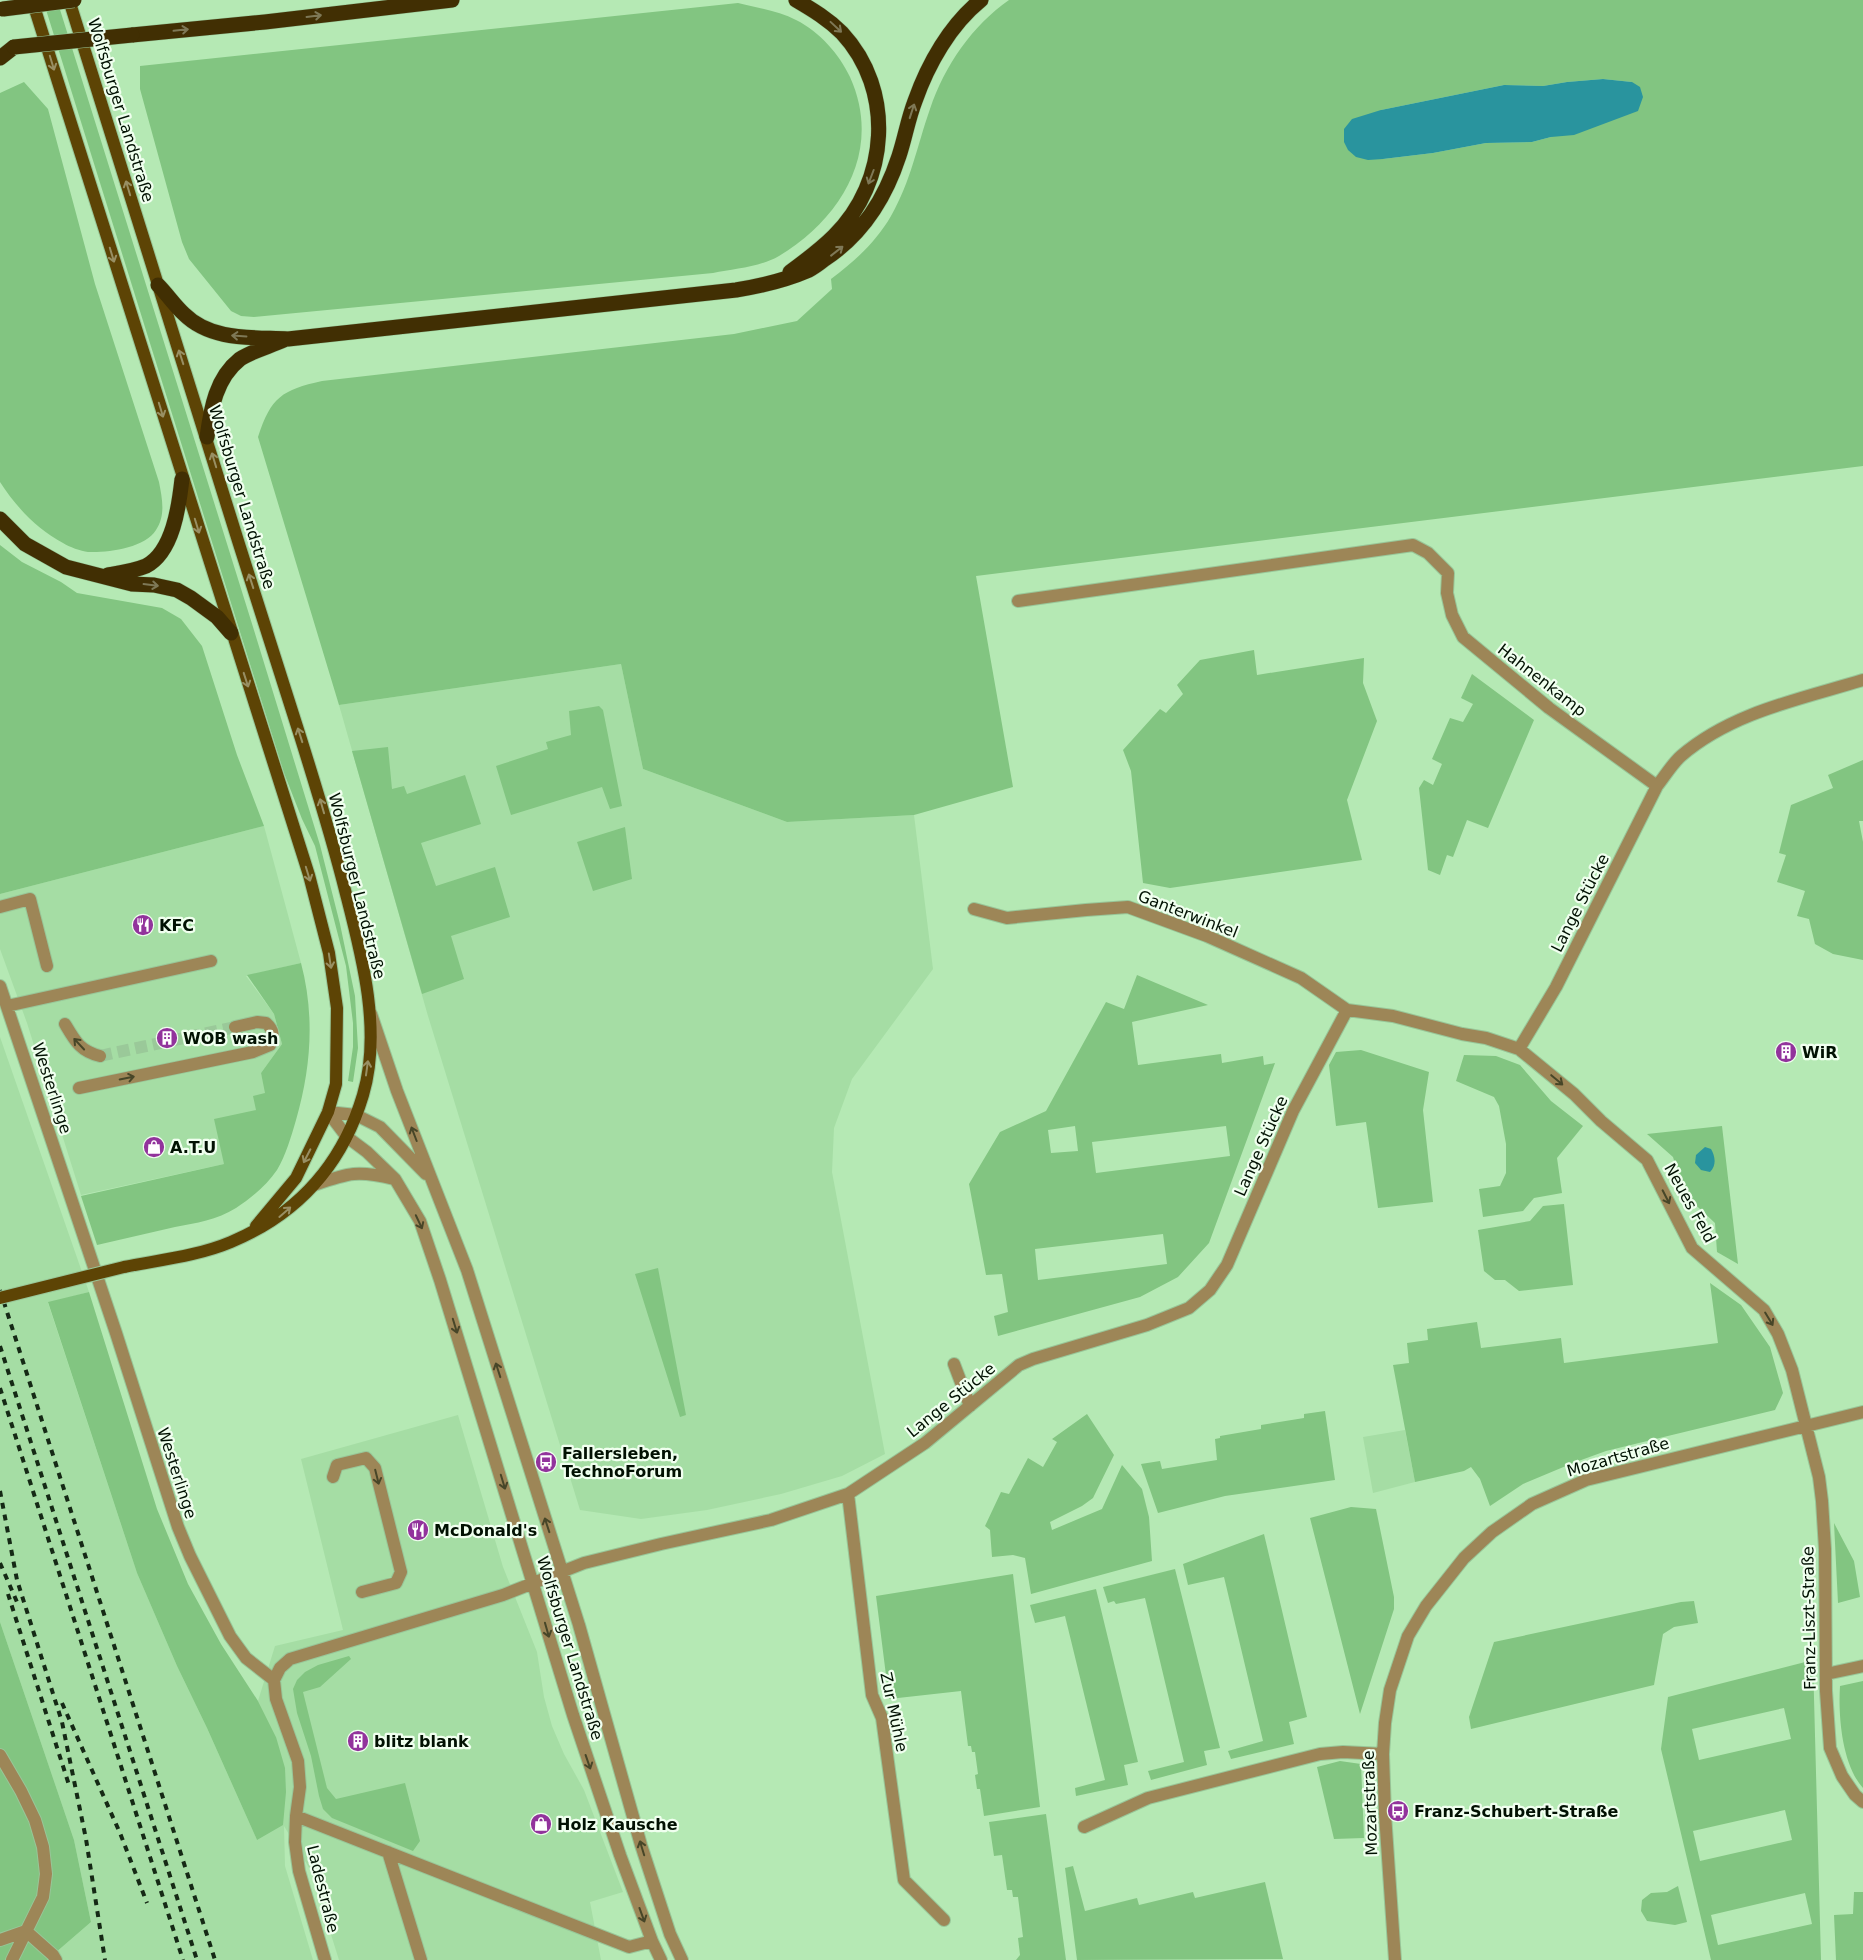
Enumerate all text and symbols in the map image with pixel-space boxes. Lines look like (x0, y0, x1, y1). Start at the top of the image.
one-way arrow (306, 11, 322, 21)
street label: Wolfsburger Landstraße (84, 16, 158, 204)
one-way arrow (829, 21, 842, 33)
one-way arrow (173, 26, 189, 35)
one-way arrow (47, 55, 57, 71)
one-way arrow (907, 103, 917, 119)
one-way arrow (866, 169, 875, 184)
one-way arrow (123, 181, 132, 196)
one-way arrow (830, 246, 844, 256)
one-way arrow (108, 247, 117, 263)
one-way arrow (231, 331, 247, 340)
one-way arrow (176, 349, 186, 365)
one-way arrow (156, 402, 166, 418)
street label: Wolfsburger Landstraße (205, 403, 279, 591)
one-way arrow (208, 452, 218, 468)
one-way arrow (193, 517, 202, 533)
one-way arrow (245, 573, 255, 589)
one-way arrow (143, 580, 159, 590)
street label: Hahnenkamp (1494, 640, 1590, 720)
one-way arrow (241, 671, 251, 687)
one-way arrow (294, 728, 304, 744)
street label: Wolfsburger Landstraße (325, 791, 389, 981)
one-way arrow (316, 799, 326, 815)
street label: Lange Stücke (1547, 851, 1613, 955)
one-way arrow (304, 866, 313, 881)
street label: Ganterwinkel (1135, 886, 1241, 942)
restaurant icon: KFC (131, 913, 155, 937)
place label: KFC (159, 916, 194, 935)
one-way arrow (325, 952, 335, 968)
building icon: WOB wash (155, 1026, 179, 1050)
place label: WOB wash (183, 1029, 279, 1048)
one-way arrow (73, 1038, 85, 1051)
street label: Westerlinge (28, 1040, 76, 1136)
building icon: WiR (1774, 1040, 1798, 1064)
place label: WiR (1802, 1043, 1837, 1062)
one-way arrow (362, 1061, 372, 1077)
one-way arrow (118, 1073, 134, 1082)
one-way arrow (1550, 1074, 1563, 1085)
street label: Lange Stücke (1230, 1093, 1292, 1199)
one-way arrow (409, 1127, 418, 1142)
shop icon: A.T.U (142, 1135, 166, 1159)
place label: A.T.U (170, 1138, 216, 1157)
one-way arrow (302, 1149, 312, 1164)
street label: Neues Feld (1660, 1160, 1720, 1246)
one-way arrow (1662, 1189, 1671, 1204)
one-way arrow (278, 1206, 291, 1217)
one-way arrow (414, 1214, 424, 1229)
one-way arrow (1765, 1311, 1775, 1326)
one-way arrow (450, 1318, 460, 1334)
street label: Lange Stücke (903, 1359, 999, 1441)
one-way arrow (493, 1363, 503, 1379)
street label: Westerlinge (153, 1425, 201, 1521)
street label: Mozartstraße (1565, 1433, 1671, 1481)
place label: Fallersleben, TechnoForum (562, 1444, 682, 1481)
bus stop icon: Fallersleben, TechnoForum (534, 1450, 558, 1474)
one-way arrow (373, 1469, 383, 1485)
one-way arrow (498, 1473, 508, 1489)
restaurant icon: McDonald's (406, 1518, 430, 1542)
one-way arrow (542, 1518, 552, 1534)
place label: McDonald's (434, 1521, 537, 1540)
street label: Franz-Liszt-Straße (1798, 1546, 1820, 1690)
street label: Wolfsburger Landstraße (533, 1554, 607, 1742)
one-way arrow (543, 1621, 552, 1637)
street label: Zur Mühle (876, 1670, 912, 1754)
building icon: blitz blank (346, 1729, 370, 1753)
place label: blitz blank (374, 1732, 469, 1751)
street label: Mozartstraße (1359, 1750, 1381, 1856)
one-way arrow (584, 1753, 594, 1769)
bus stop icon: Franz-Schubert-Straße (1386, 1799, 1410, 1823)
place label: Franz-Schubert-Straße (1414, 1802, 1619, 1821)
shop icon: Holz Kausche (529, 1812, 553, 1836)
place label: Holz Kausche (557, 1815, 678, 1834)
one-way arrow (637, 1841, 646, 1857)
street label: Ladestraße (303, 1843, 343, 1935)
one-way arrow (638, 1907, 647, 1922)

